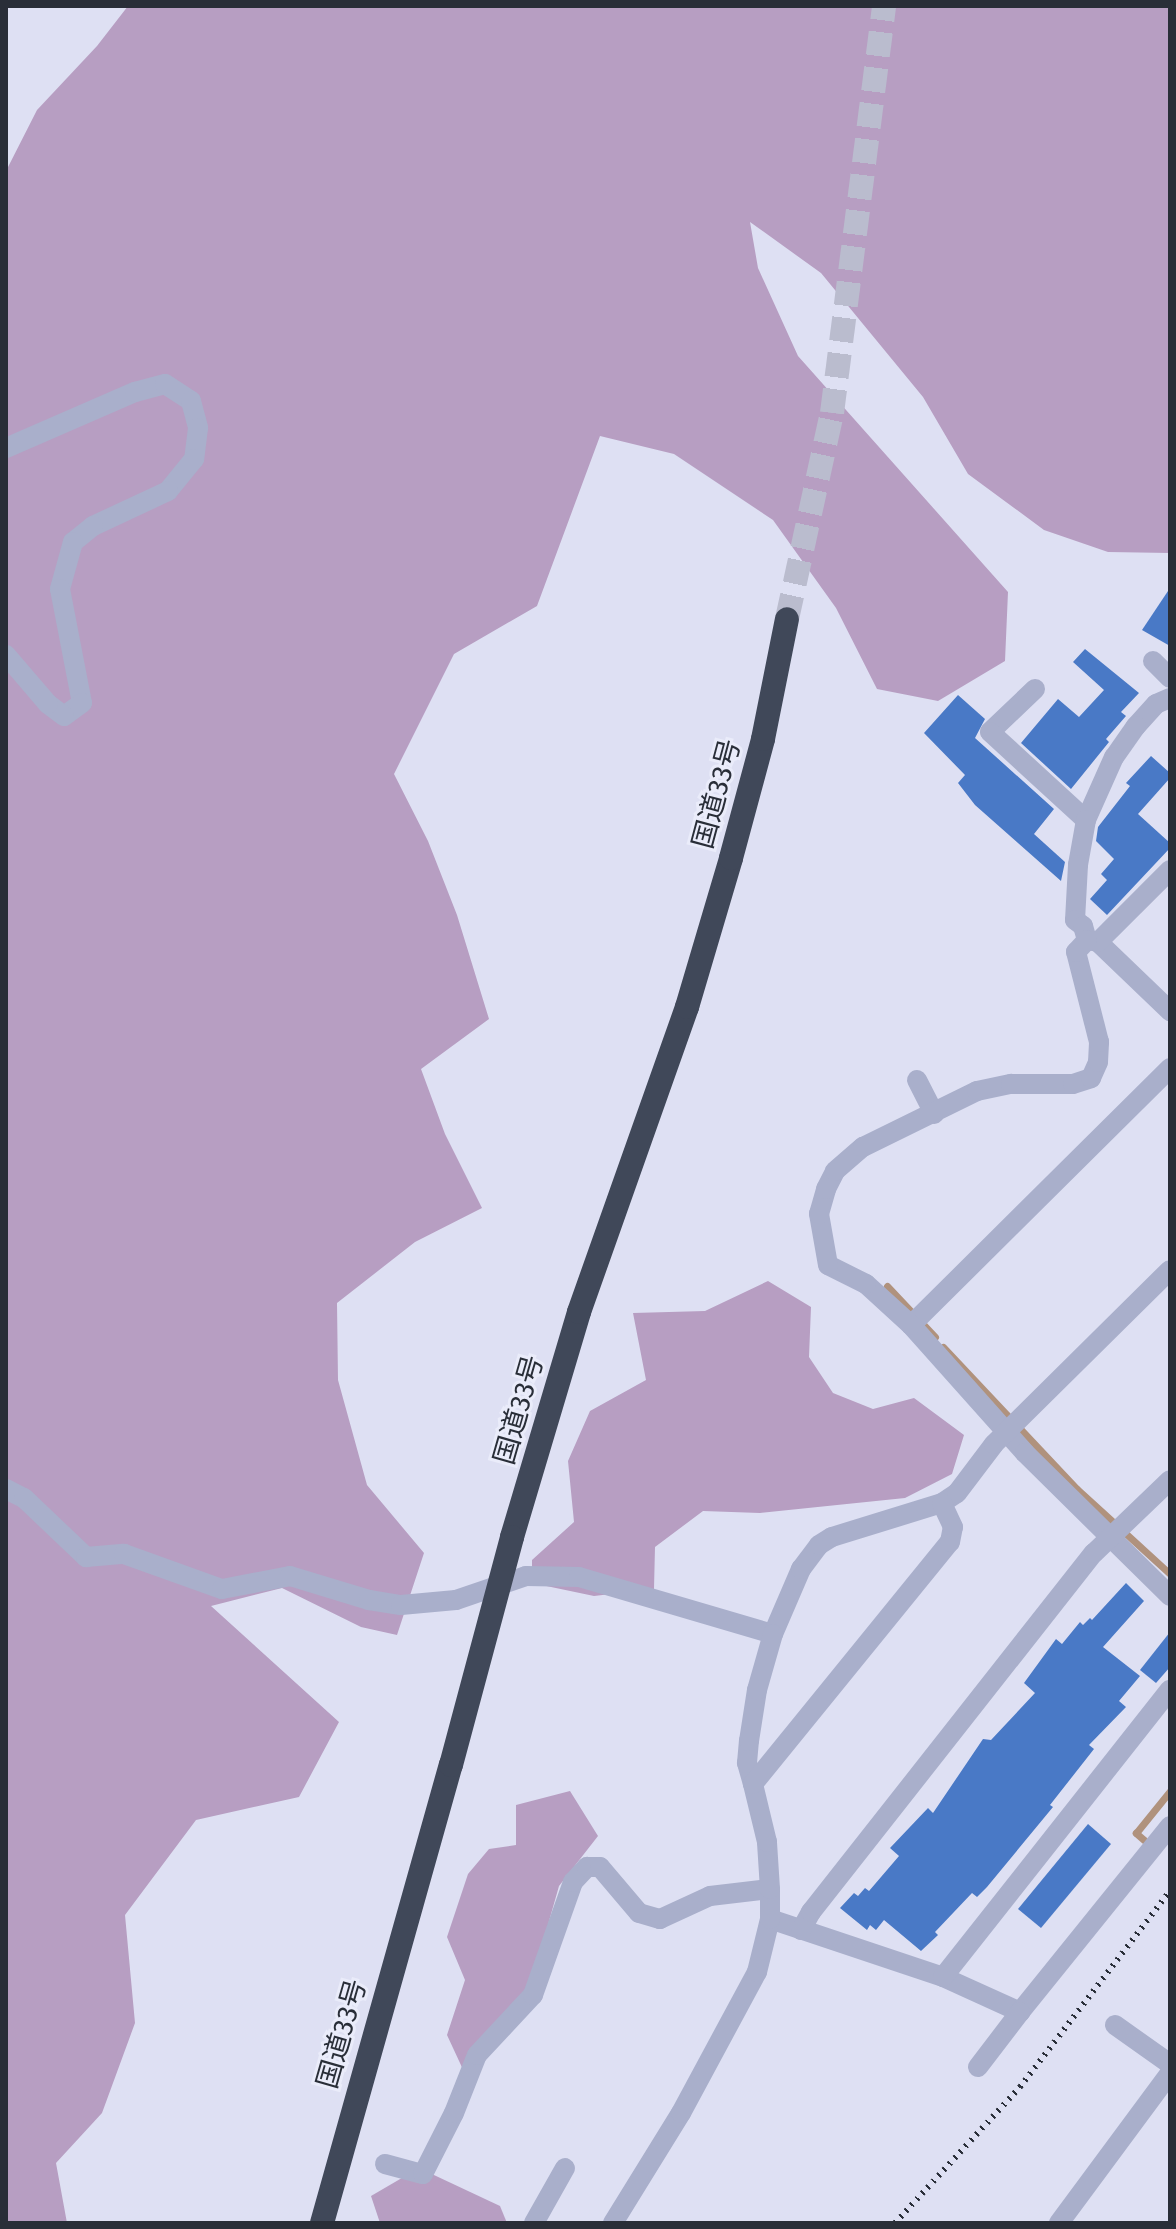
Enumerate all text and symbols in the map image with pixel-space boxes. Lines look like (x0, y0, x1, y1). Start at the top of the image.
street label: 国道33号 (686, 736, 748, 852)
street label: 国道33号 (487, 1352, 551, 1468)
street label: 国道33号 (310, 1976, 374, 2092)

